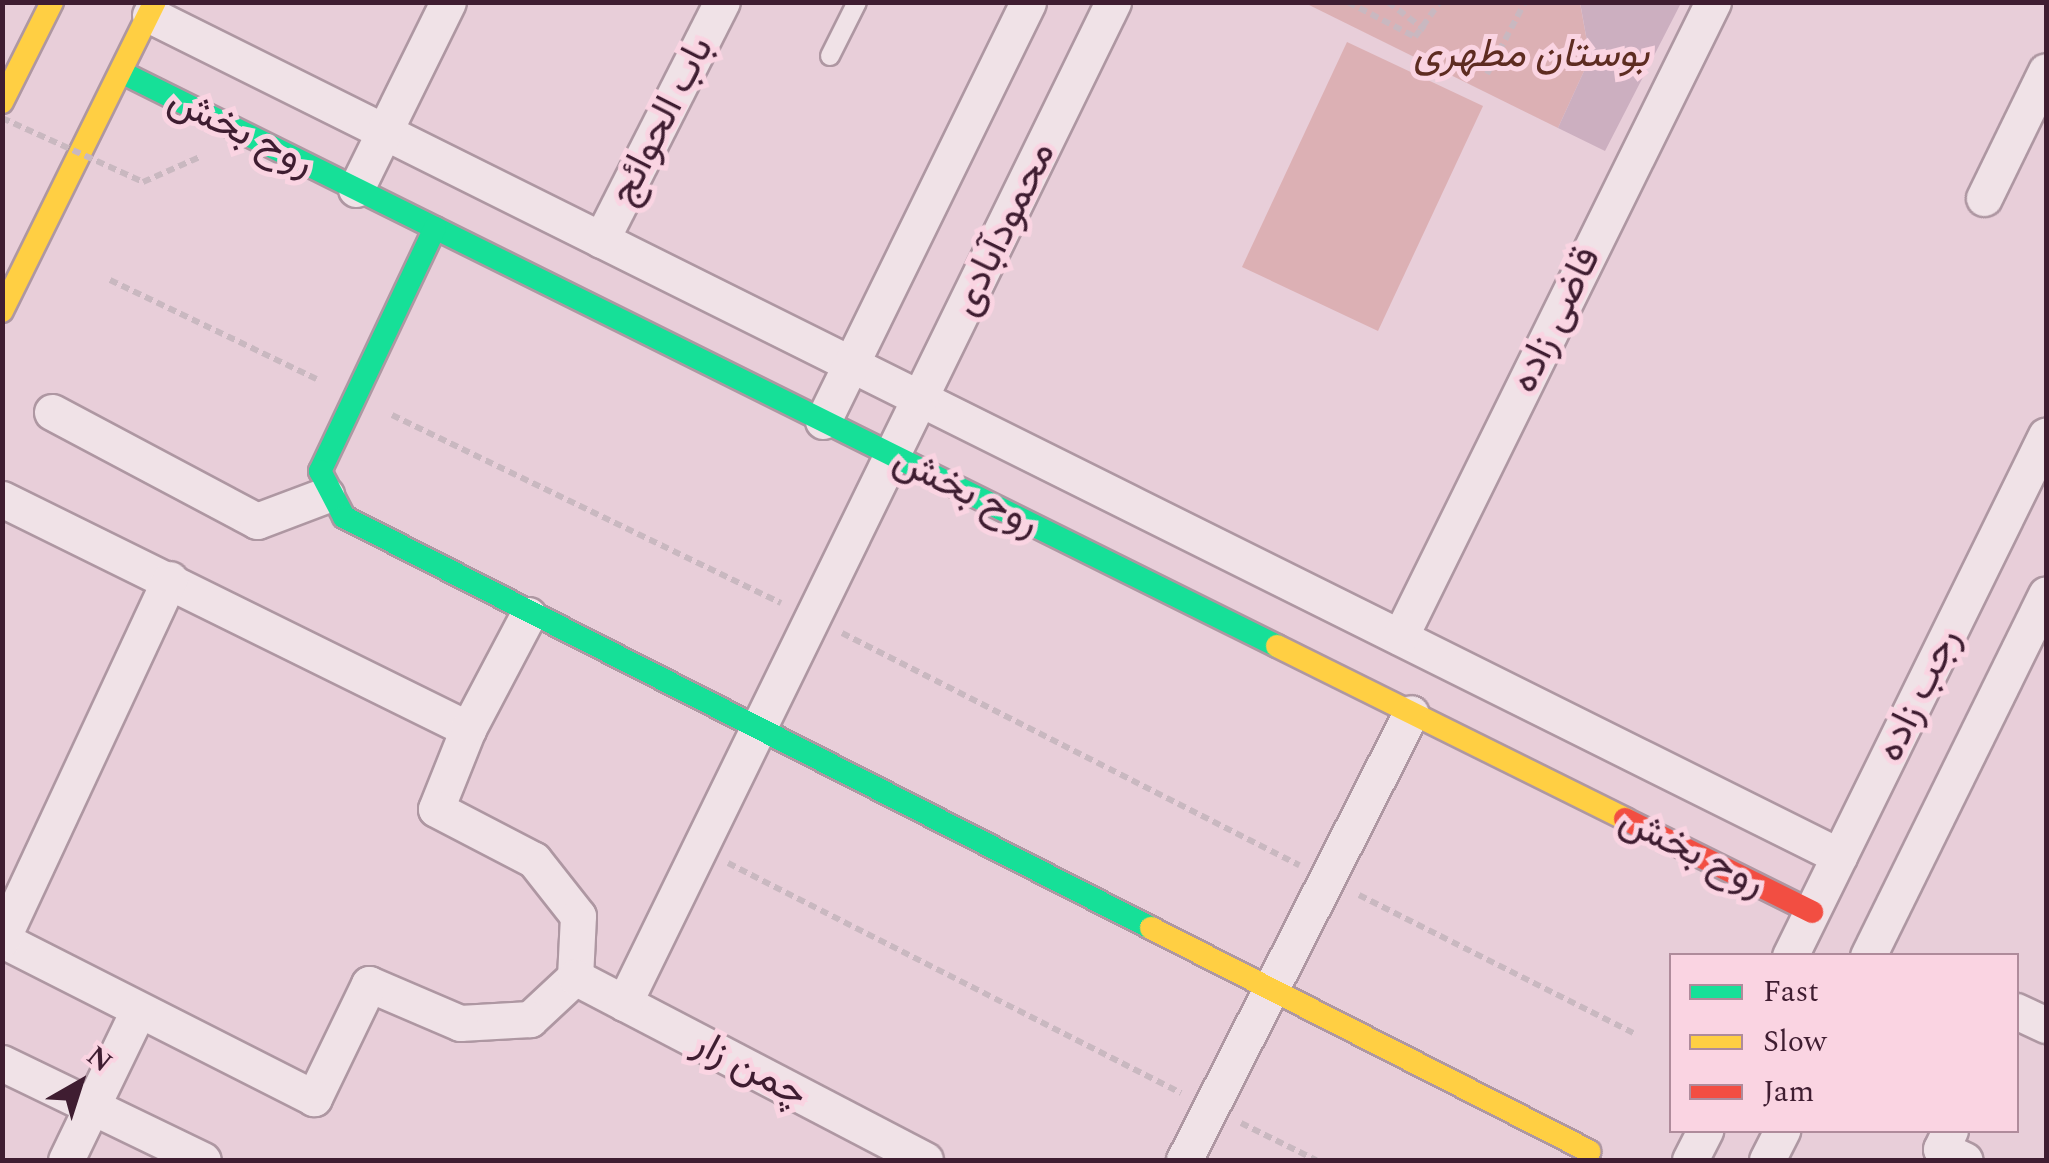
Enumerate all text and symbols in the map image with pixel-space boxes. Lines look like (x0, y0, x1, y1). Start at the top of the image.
street label: باب الحوائج (599, 29, 725, 213)
park label: بوستان مطهری (1413, 31, 1649, 79)
street label: روح بخش (160, 76, 322, 188)
street label: محمودآبادی (941, 134, 1067, 324)
street label: قاضی زاده (1500, 239, 1612, 401)
street label: روح بخش (885, 436, 1047, 548)
street label: رجب زاده (1866, 620, 1972, 770)
street label: روح بخش (1611, 796, 1773, 908)
legend (1669, 953, 2019, 1133)
text: Fast (1763, 969, 1819, 1015)
street label: چمن زار (685, 1019, 815, 1119)
text: Slow (1763, 1019, 1827, 1065)
north arrow (30, 1033, 130, 1133)
text: N (77, 1035, 122, 1083)
text: Jam (1763, 1069, 1814, 1115)

